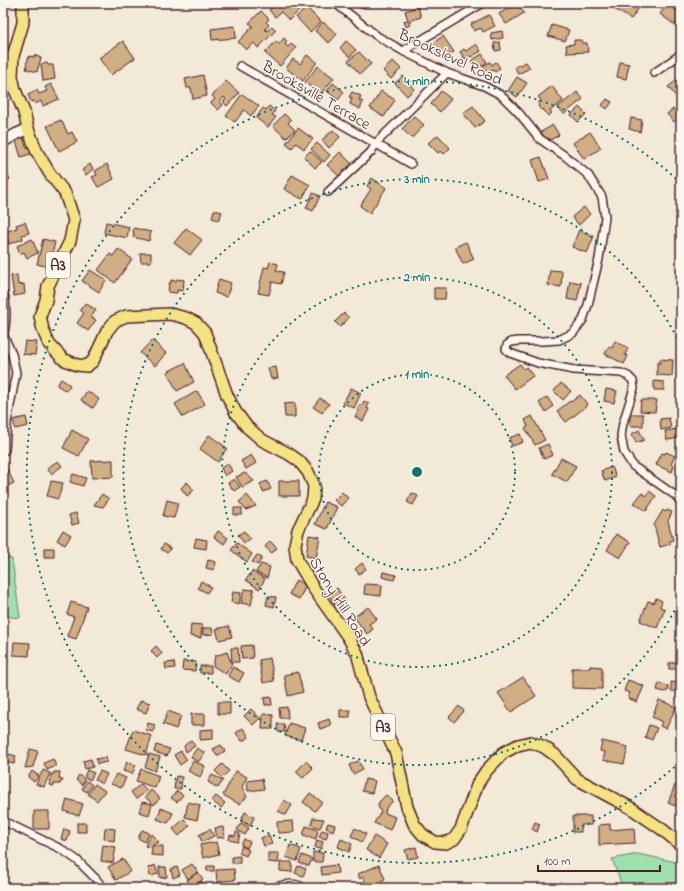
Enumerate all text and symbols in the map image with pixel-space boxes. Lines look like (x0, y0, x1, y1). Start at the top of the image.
street label: Brookslevel Road (393, 23, 506, 92)
street label: Brooksville Terrace (256, 54, 375, 137)
text: 4 min (403, 73, 430, 91)
text: 3 min (403, 171, 430, 189)
road number: A3 (46, 252, 70, 278)
text: 2 min (403, 269, 430, 287)
text: 1 min (405, 366, 429, 384)
centre of rings (410, 465, 424, 479)
street label: Stony Hill Road (302, 553, 376, 651)
road number: A3 (371, 714, 395, 740)
scale bar (538, 847, 660, 873)
text: 100 m (544, 853, 571, 871)

